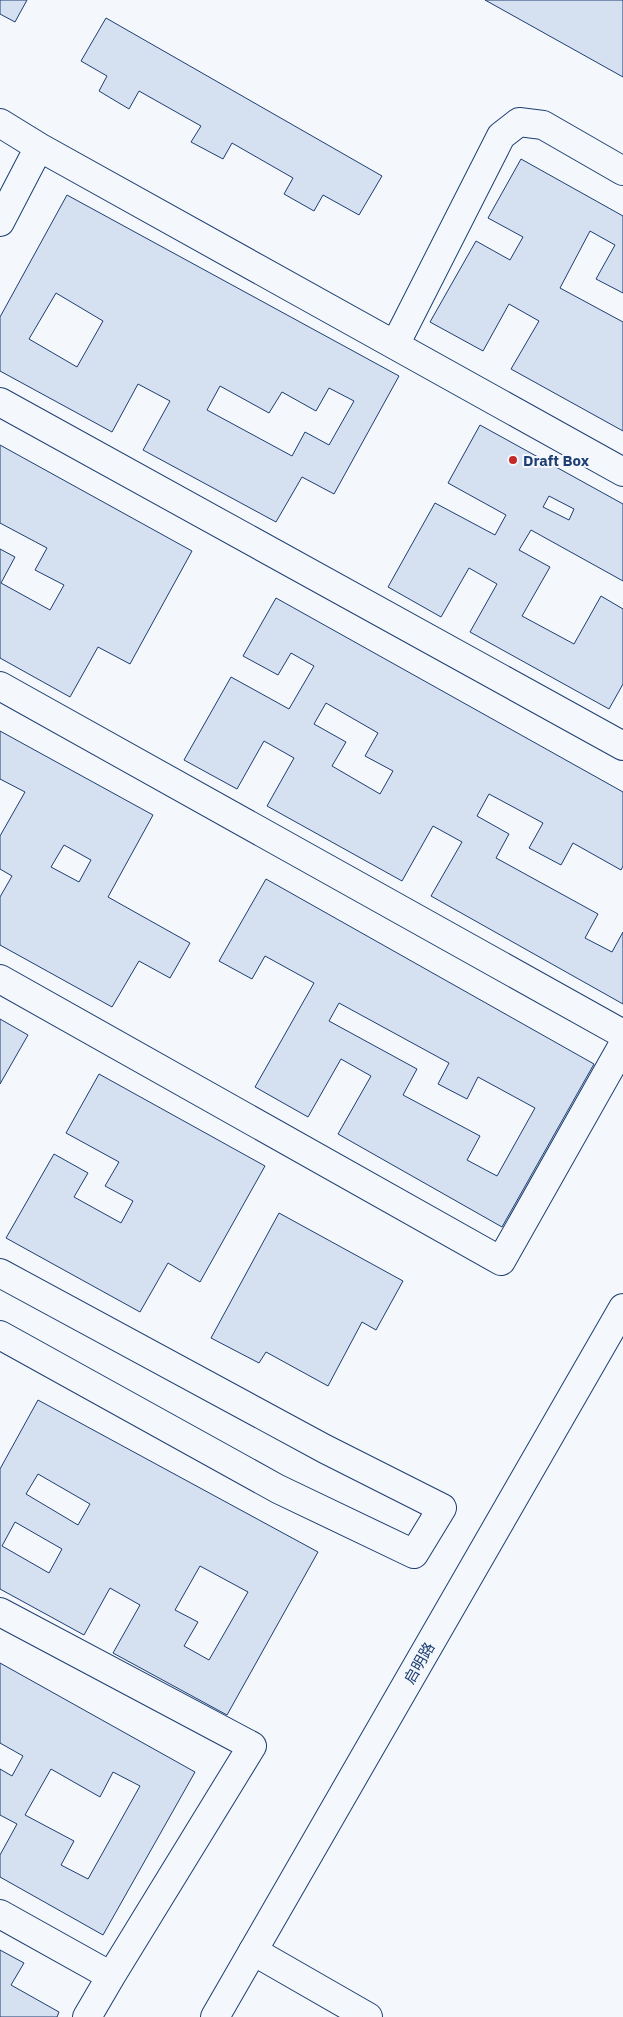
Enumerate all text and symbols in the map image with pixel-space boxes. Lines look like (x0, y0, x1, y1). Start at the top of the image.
place label: Draft Box (523, 451, 590, 470)
marker: Draft Box (507, 454, 519, 466)
street label: 启明路 (400, 1639, 438, 1687)

